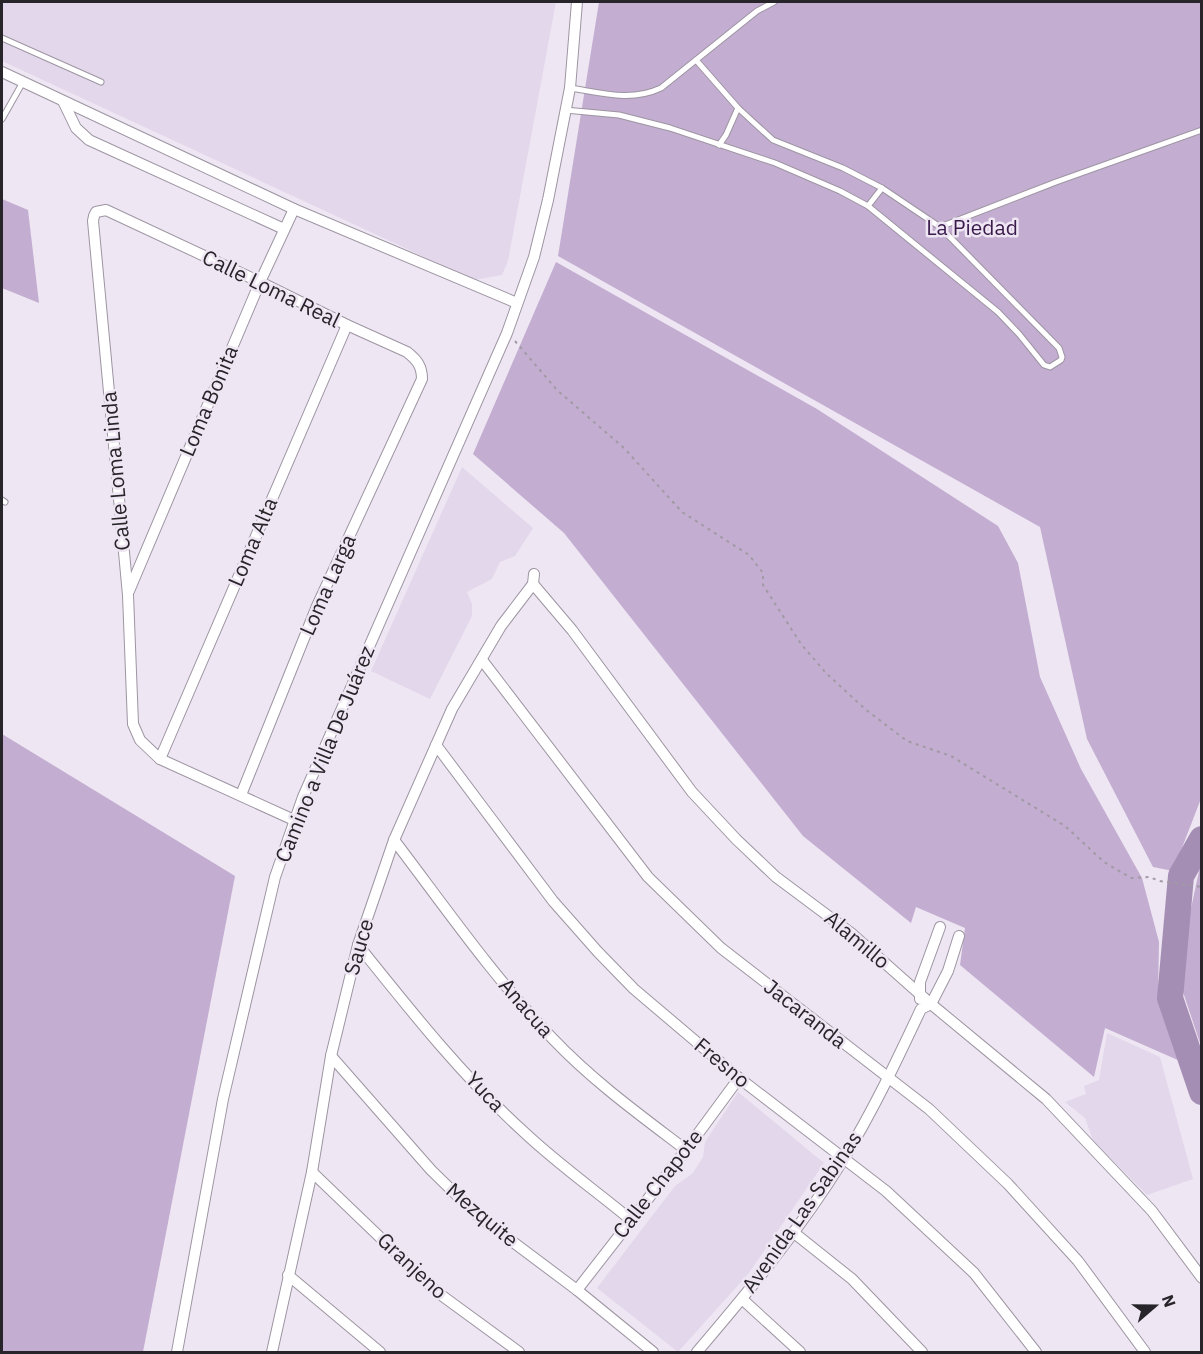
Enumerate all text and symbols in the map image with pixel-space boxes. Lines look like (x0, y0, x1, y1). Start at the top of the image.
park label: La Piedad (926, 213, 1018, 241)
street label: Calle Loma Real (198, 243, 345, 334)
street label: Loma Bonita (172, 341, 244, 460)
street label: Calle Loma Linda (94, 390, 136, 552)
street label: Loma Alta (221, 493, 283, 590)
street label: Loma Larga (292, 530, 362, 640)
street label: Camino a Villa De Juárez (268, 641, 380, 866)
street label: Alamillo (819, 904, 896, 975)
street label: Sauce (337, 915, 379, 978)
street label: Anacua (493, 972, 560, 1043)
street label: Jacaranda (758, 972, 853, 1054)
street label: Fresno (689, 1031, 756, 1094)
street label: Yuca (460, 1065, 511, 1118)
street label: Calle Chapote (606, 1123, 709, 1244)
street label: Avenida Las Sabinas (735, 1125, 868, 1298)
street label: Mezquite (441, 1176, 525, 1253)
street label: Granjeno (372, 1226, 454, 1305)
north arrow (1125, 1276, 1185, 1336)
text: N (1158, 1292, 1180, 1310)

